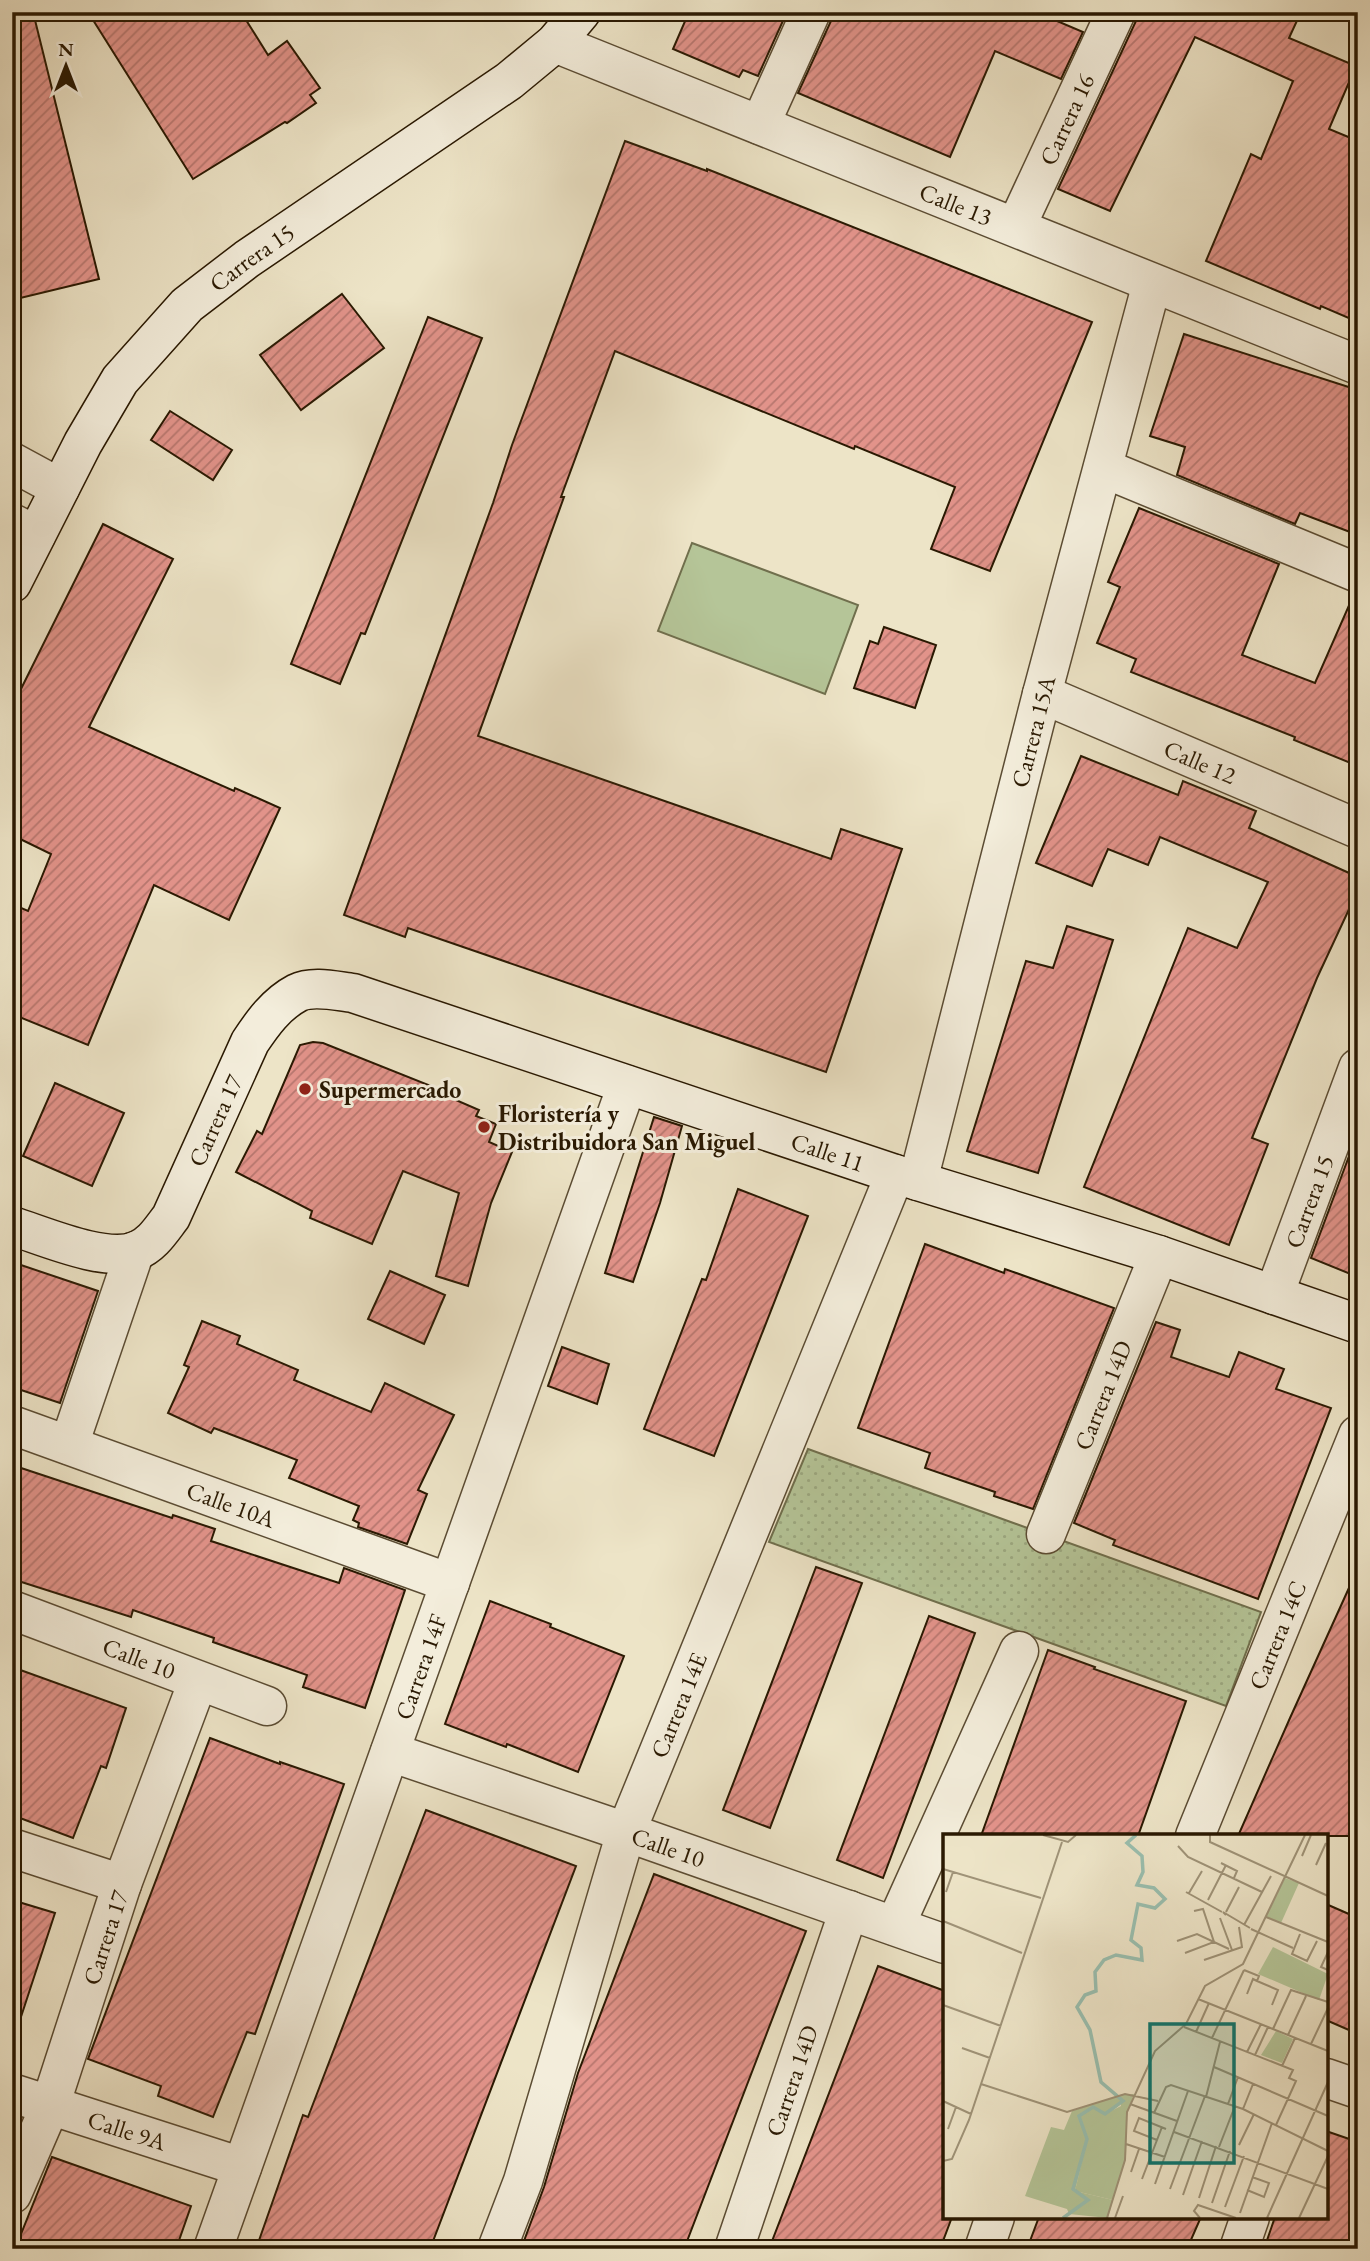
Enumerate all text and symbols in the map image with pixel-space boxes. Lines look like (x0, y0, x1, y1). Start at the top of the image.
north arrow (32, 32, 102, 102)
text: N (58, 37, 74, 62)
street label: Carrera 16 (1032, 68, 1101, 170)
street label: Calle 13 (915, 175, 997, 232)
street label: Carrera 15 (203, 216, 300, 298)
street label: Carrera 15A (1003, 672, 1062, 790)
street label: Calle 12 (1159, 733, 1241, 791)
street label: Carrera 17 (180, 1069, 249, 1171)
place label: Supermercado (319, 1074, 461, 1105)
marker: Supermercado (297, 1081, 313, 1097)
place label: Floristería y Distribuidora San Miguel (498, 1098, 755, 1158)
marker: Floristería y Distribuidora San Miguel (476, 1119, 492, 1135)
street label: Calle 11 (787, 1125, 869, 1178)
street label: Carrera 15 (1277, 1150, 1340, 1252)
street label: Carrera 14D (1066, 1336, 1138, 1454)
street label: Calle 10A (183, 1474, 280, 1534)
street label: Carrera 14C (1241, 1576, 1313, 1694)
street label: Carrera 14F (387, 1610, 453, 1724)
street label: Calle 10 (99, 1630, 180, 1686)
street label: Carrera 14E (643, 1648, 713, 1762)
street label: Calle 10 (628, 1820, 709, 1874)
inset map (943, 1834, 1328, 2219)
street label: Carrera 17 (75, 1886, 135, 1989)
street label: Carrera 14D (758, 2021, 824, 2140)
street label: Calle 9A (84, 2103, 171, 2157)

